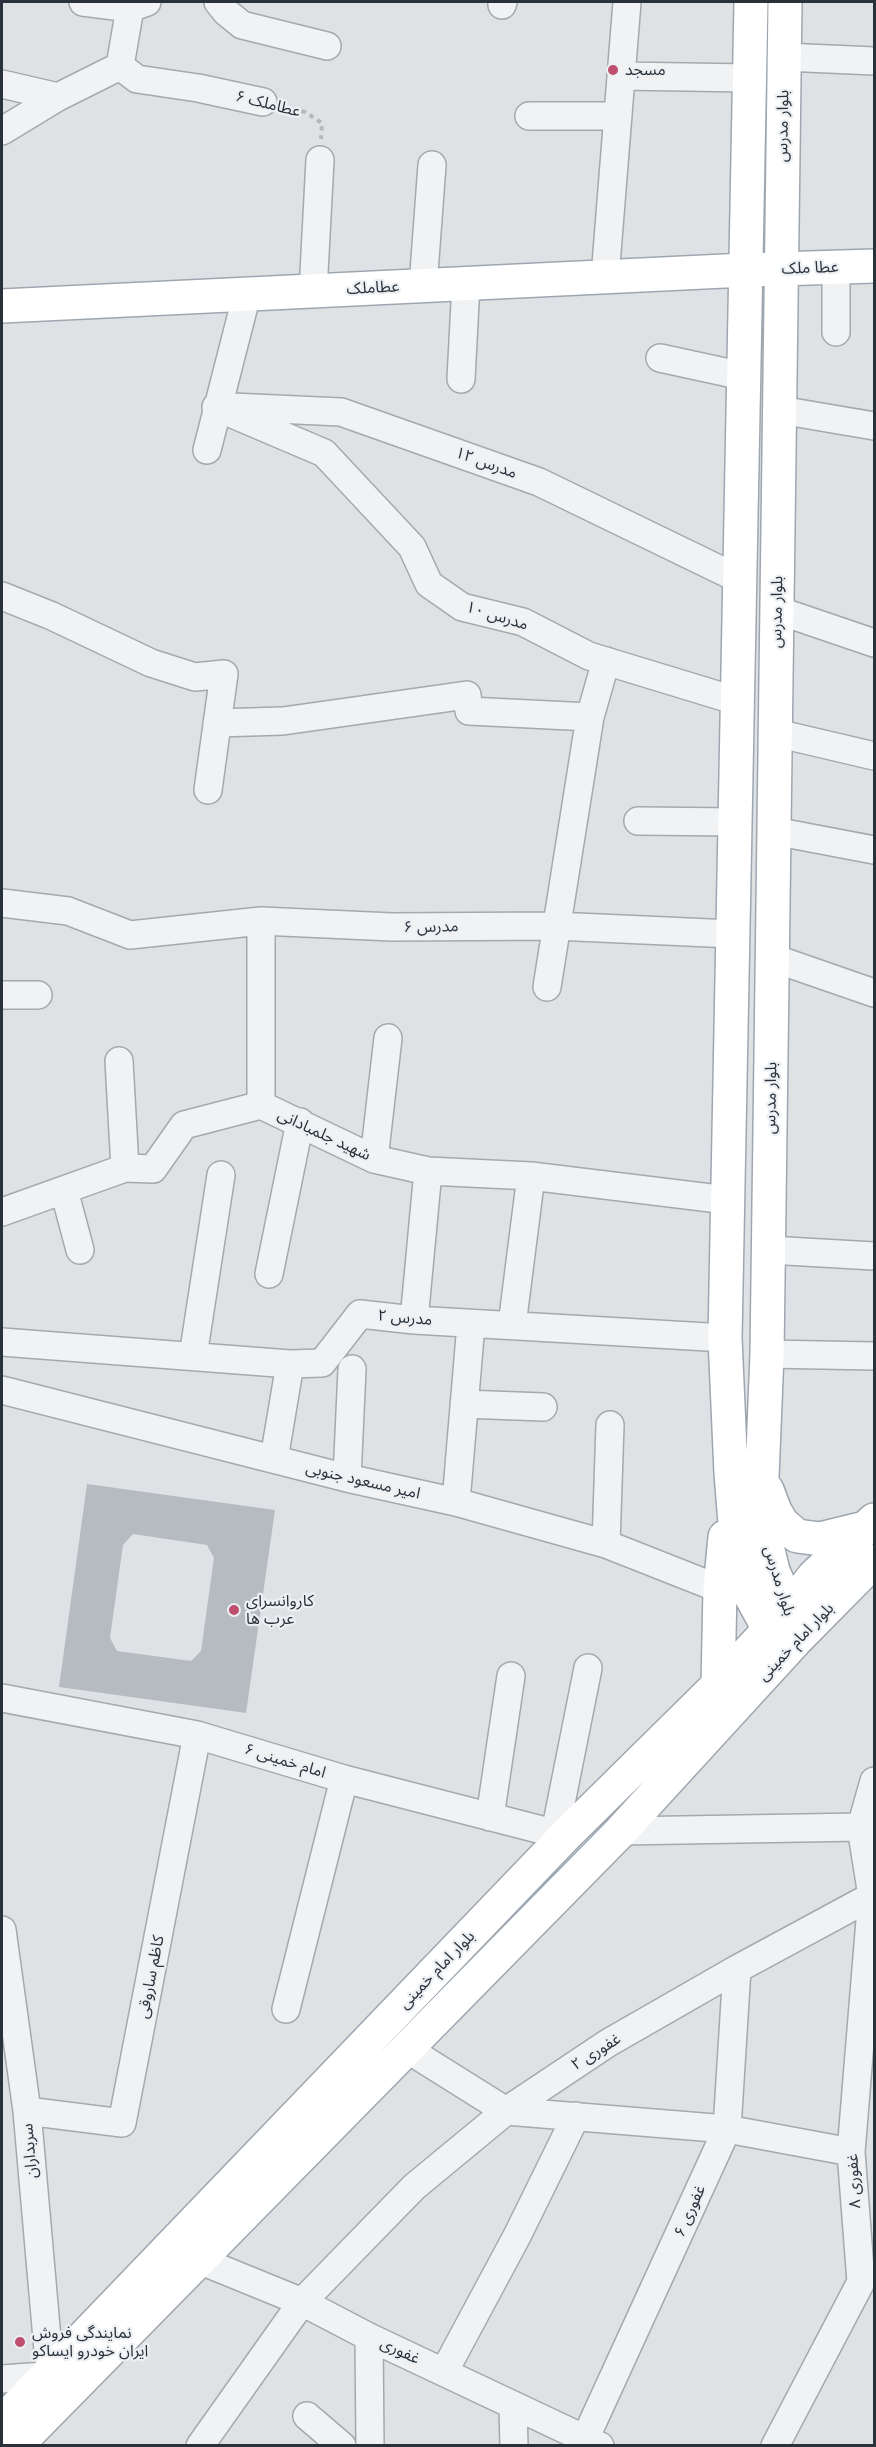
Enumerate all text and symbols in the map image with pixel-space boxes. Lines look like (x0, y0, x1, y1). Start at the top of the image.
place label: مسجد (625, 60, 666, 80)
marker: مسجد (606, 63, 620, 77)
street label: عطاملک ۶ (234, 87, 302, 121)
street label: بلوار مدرس (773, 90, 793, 162)
street label: عطا ملک (781, 257, 839, 279)
street label: عطاملک (346, 277, 400, 299)
street label: مدرس ۱۲ (453, 443, 519, 483)
street label: بلوار مدرس (767, 576, 787, 648)
street label: مدرس ۱۰ (464, 597, 530, 635)
street label: مدرس ۶ (403, 917, 459, 937)
street label: بلوار مدرس (761, 1062, 781, 1134)
street label: شهید جلمبادانی (274, 1105, 374, 1165)
street label: مدرس ۲ (377, 1306, 433, 1330)
street label: امیر مسعود جنوبی (304, 1458, 422, 1504)
street label: بلوار مدرس (759, 1544, 799, 1618)
place label: کاروانسرای عرب ها (246, 1591, 314, 1629)
street label: بلوار امام خمینی (754, 1599, 838, 1685)
marker: کاروانسرای عرب ها (227, 1603, 241, 1617)
street label: امام خمینی ۶ (242, 1740, 328, 1782)
street label: بلوار امام خمینی (395, 1927, 479, 2013)
street label: کاظم ساروقی (134, 1934, 168, 2020)
street label: غفوری ۲ (568, 2029, 624, 2075)
street label: سربداران (18, 2123, 42, 2179)
street label: غفوری ۸ (843, 2153, 865, 2209)
street label: غفوری ۶ (670, 2182, 710, 2240)
place label: نمایندگی فروش ایران خودرو ایساکو (32, 2323, 148, 2361)
street label: غفوری (377, 2334, 423, 2368)
marker: نمایندگی فروش ایران خودرو ایساکو (13, 2335, 27, 2349)

